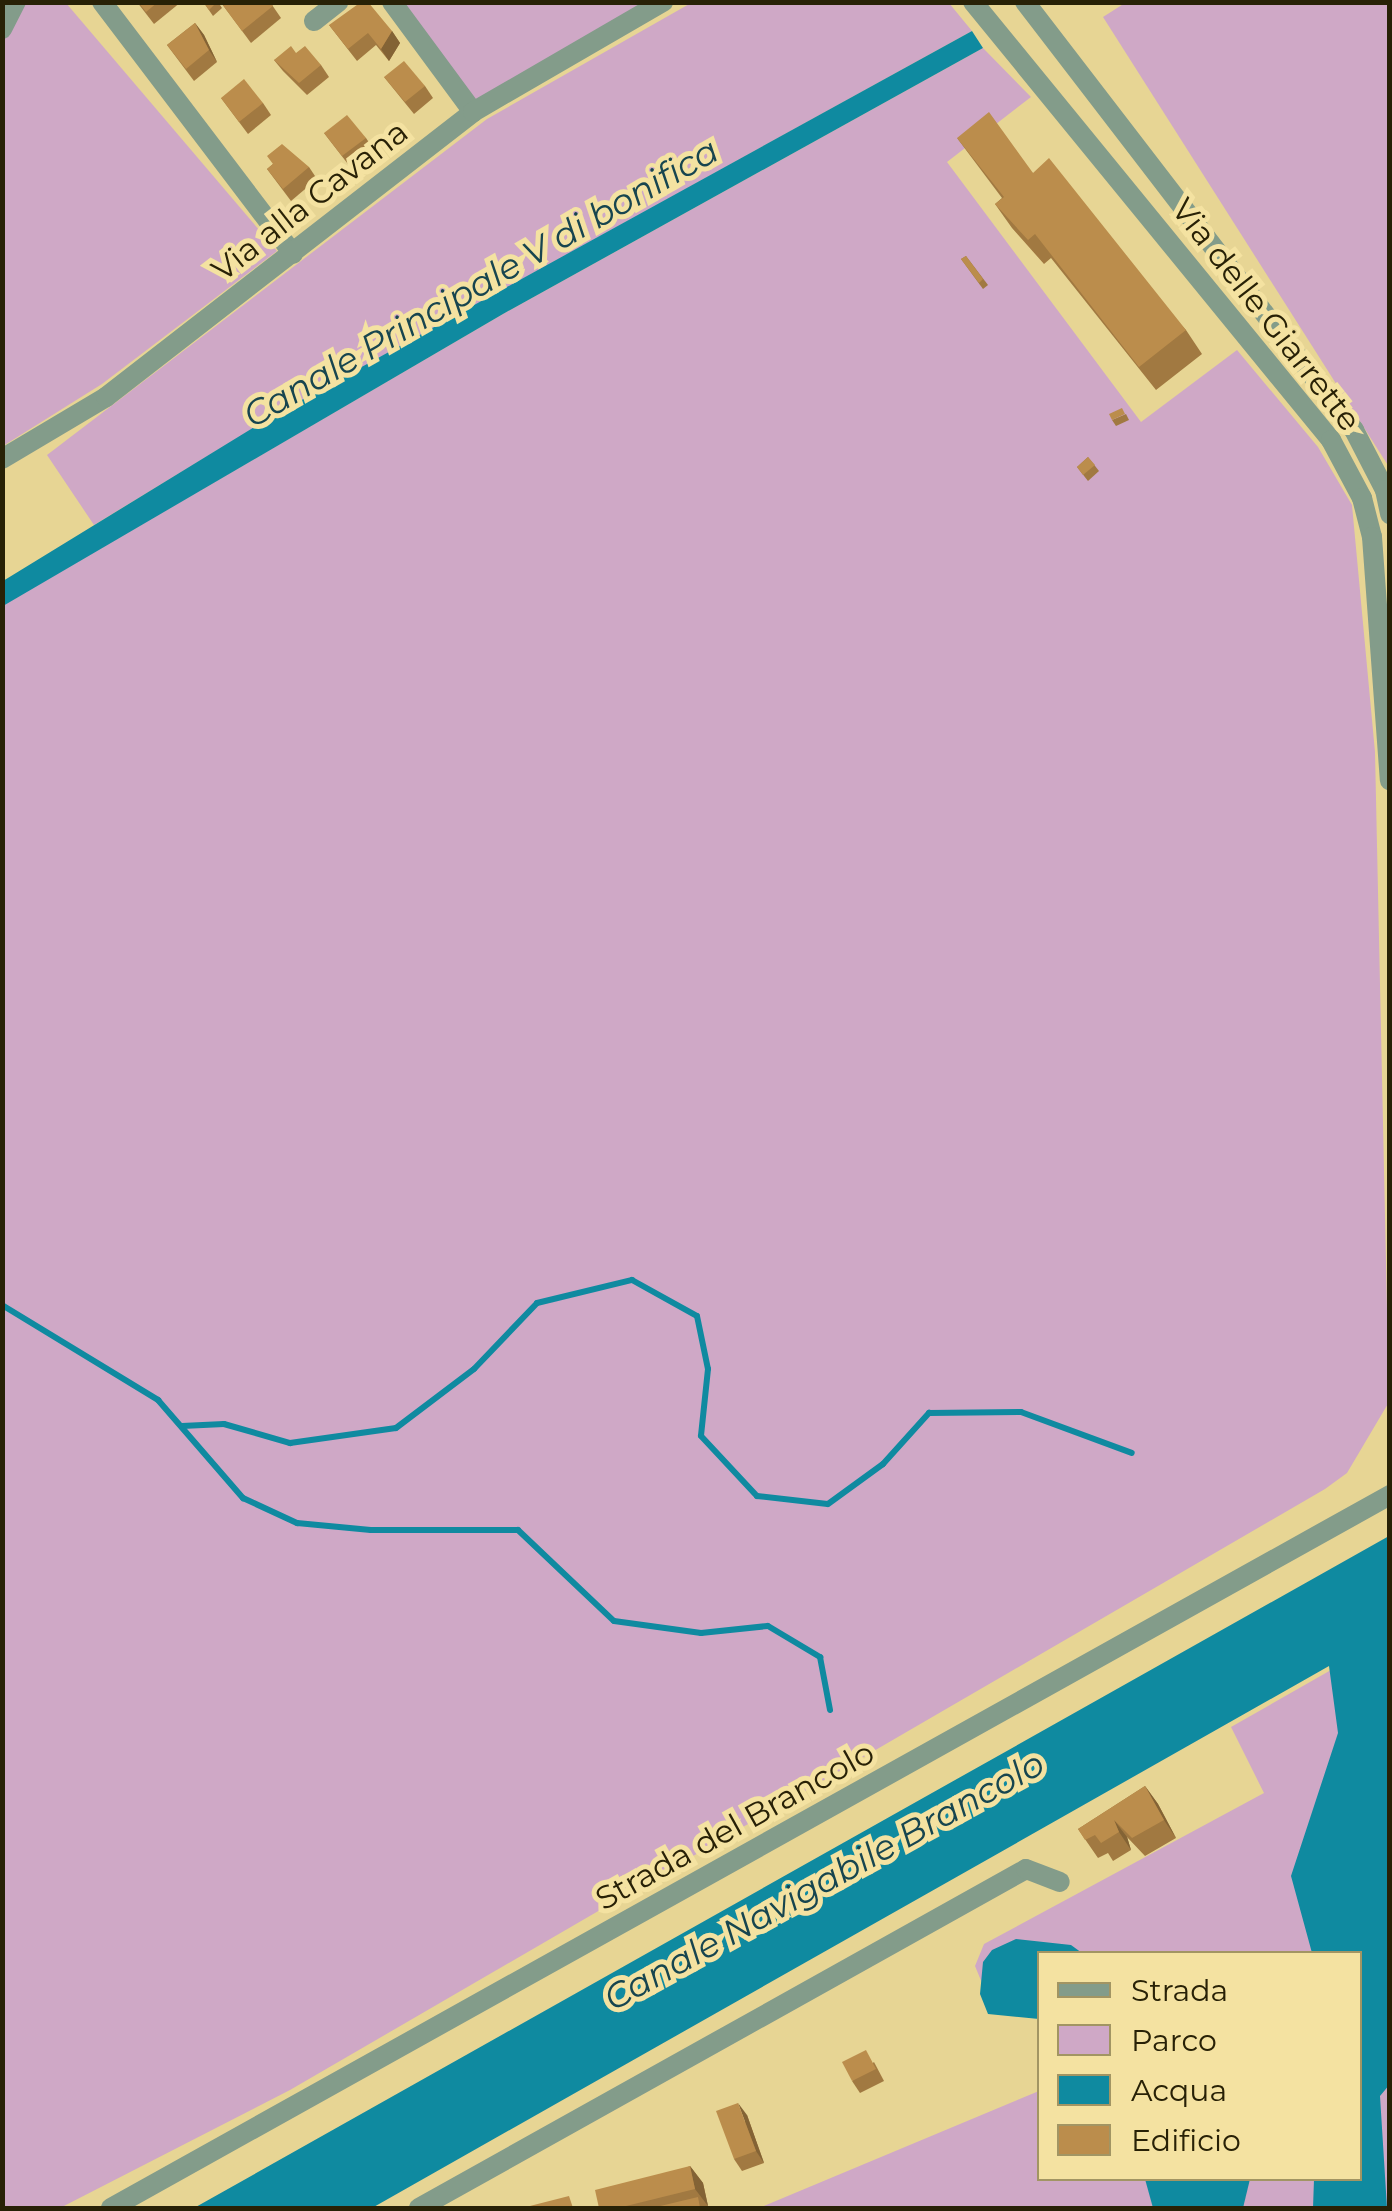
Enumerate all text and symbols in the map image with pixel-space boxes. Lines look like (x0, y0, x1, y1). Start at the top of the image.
street label: Via alla Cavana (204, 113, 416, 289)
water label: Canale Principale V di bonifica (236, 129, 726, 437)
street label: Via delle Giarrette (1163, 191, 1369, 439)
street label: Strada del Brancolo (589, 1733, 881, 1919)
water label: Canale Navigabile Brancolo (597, 1742, 1051, 2020)
legend (1037, 1951, 1362, 2181)
text: Strada (1131, 1972, 1228, 2009)
text: Parco (1131, 2022, 1217, 2059)
text: Acqua (1131, 2072, 1227, 2109)
text: Edificio (1131, 2122, 1241, 2159)

